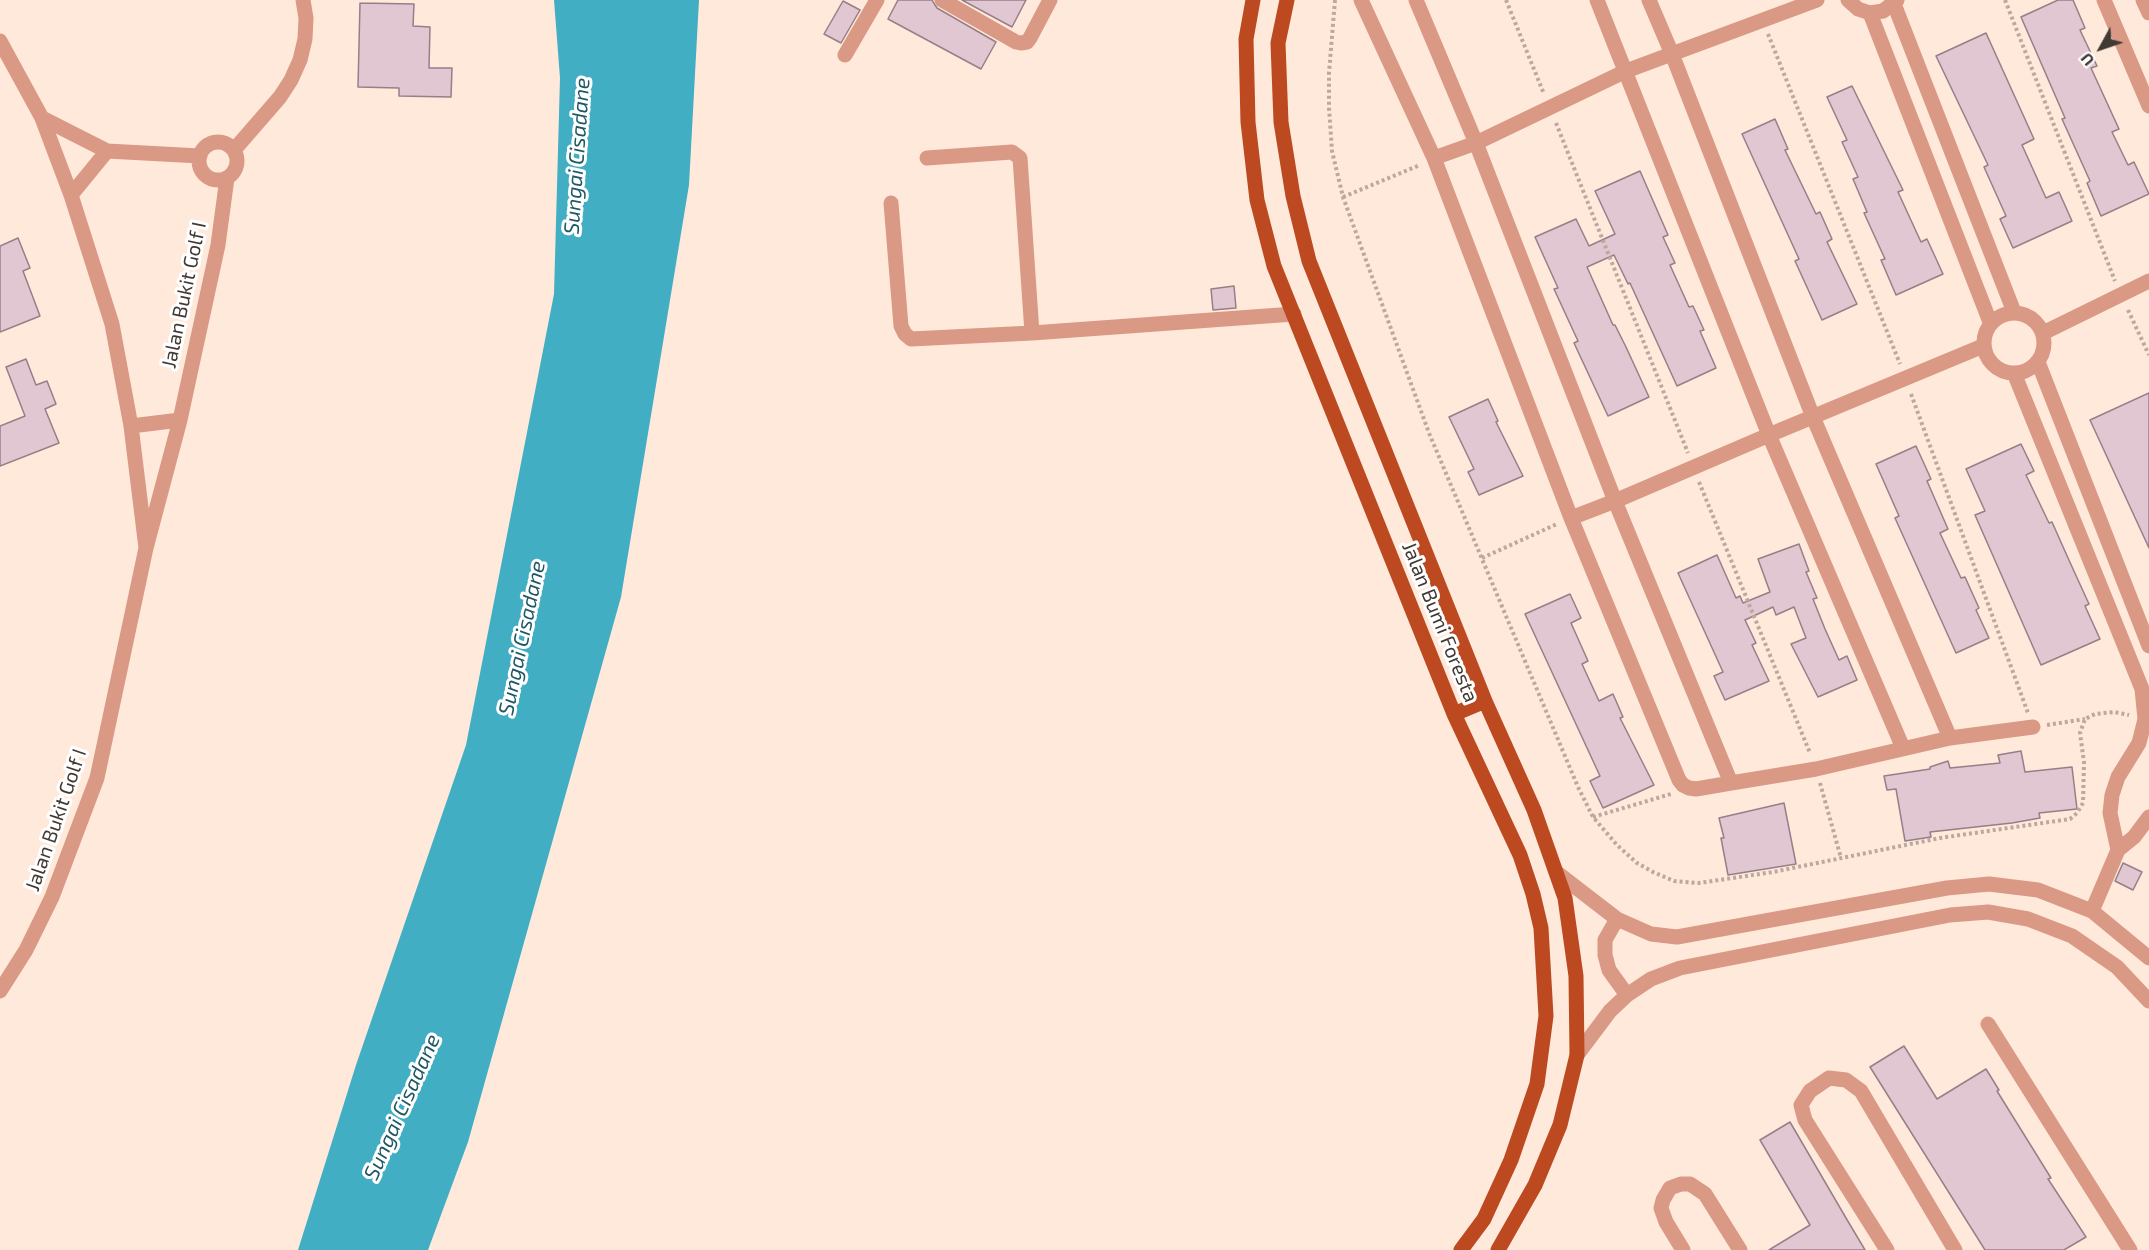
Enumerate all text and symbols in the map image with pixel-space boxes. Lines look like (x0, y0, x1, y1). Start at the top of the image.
north arrow (2071, 18, 2131, 78)
text: U (2076, 50, 2098, 70)
water label: Sungai Cisadane (559, 77, 595, 235)
street label: Jalan Bukit Golf I (157, 220, 211, 370)
street label: Jalan Bumi Foresta (1397, 538, 1483, 706)
water label: Sungai Cisadane (493, 559, 551, 717)
street label: Jalan Bukit Golf I (20, 746, 92, 894)
water label: Sungai Cisadane (359, 1030, 445, 1184)

